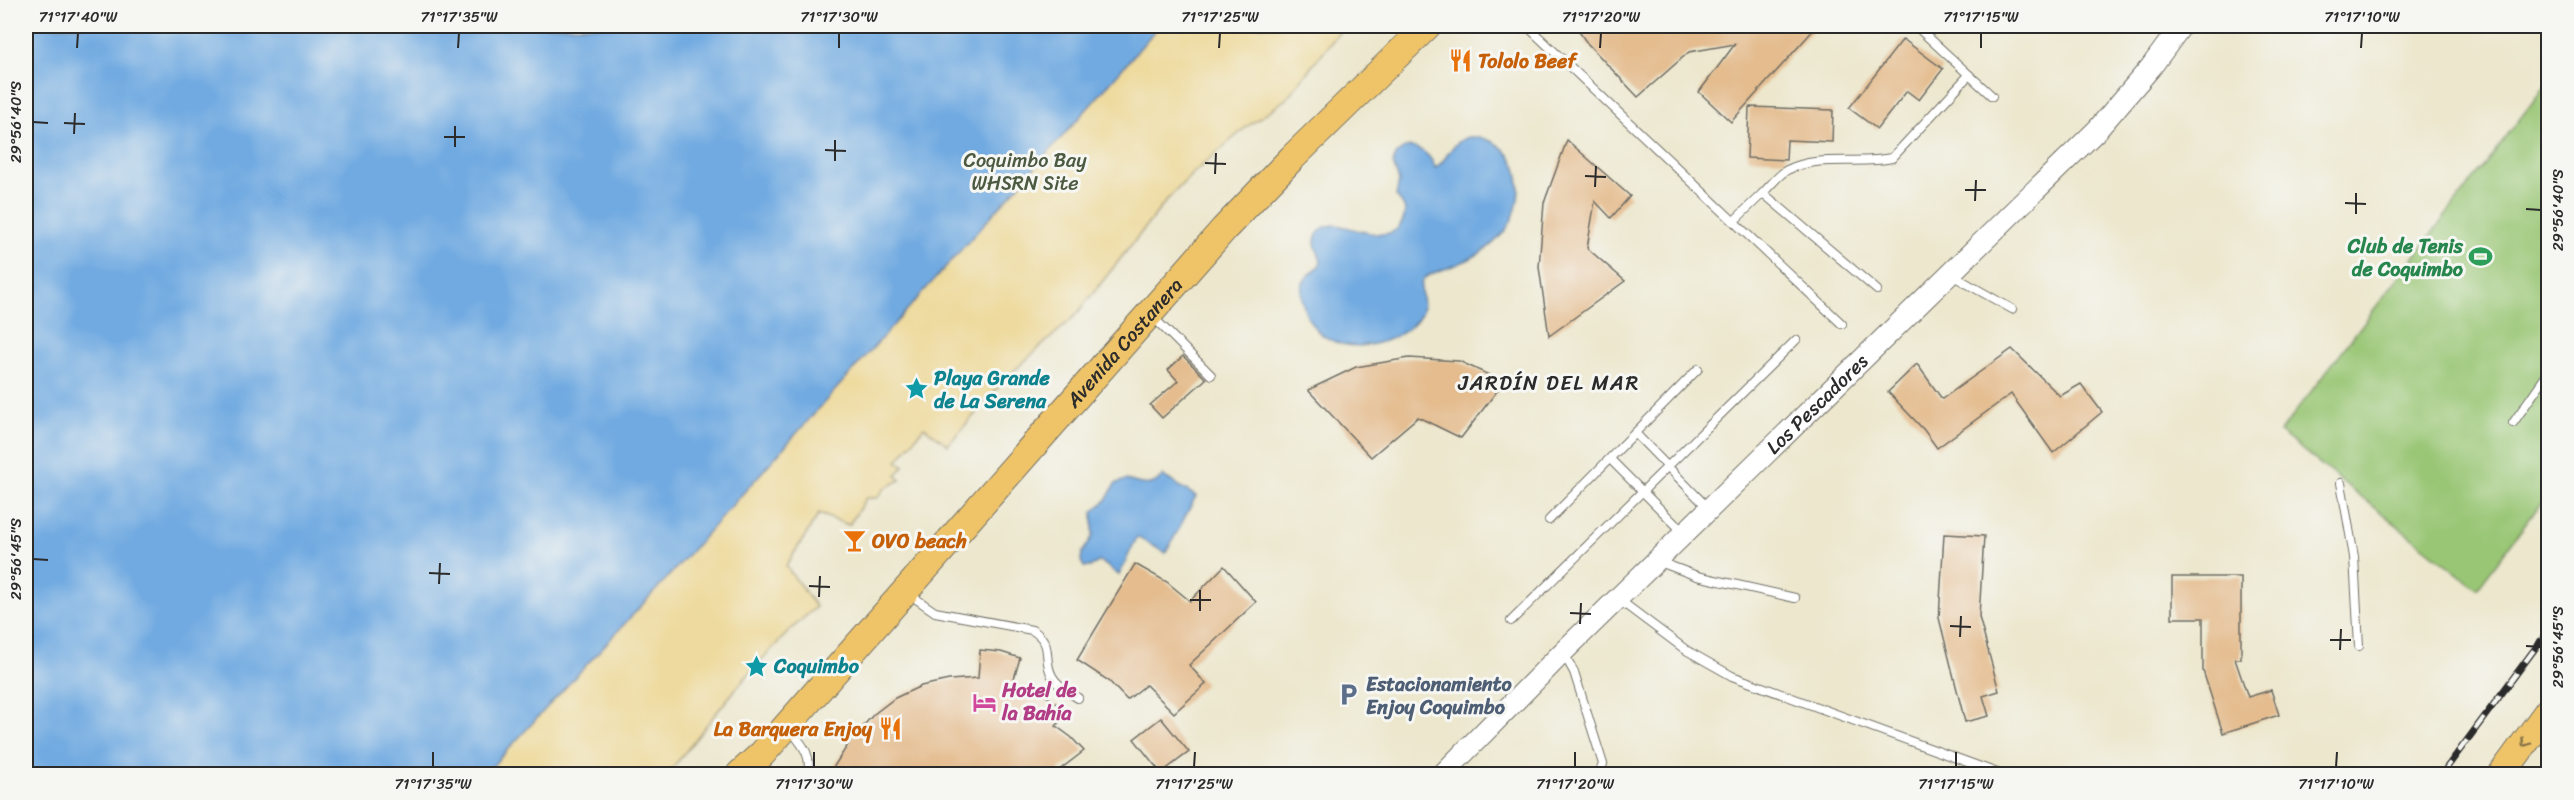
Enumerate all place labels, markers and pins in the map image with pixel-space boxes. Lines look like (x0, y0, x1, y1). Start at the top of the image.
place label: Tololo Beef (1478, 44, 1578, 79)
restaurant icon: Tololo Beef (1447, 48, 1473, 74)
place label: Club de Tenis de Coquimbo (2347, 229, 2464, 287)
sports icon: Club de Tenis de Coquimbo (2468, 244, 2494, 270)
place label: Playa Grande de La Serena (934, 361, 1051, 419)
place icon: Playa Grande de La Serena (903, 376, 929, 402)
place label: OVO beach (872, 524, 967, 559)
bar icon: OVO beach (841, 528, 867, 554)
place label: Coquimbo (773, 649, 860, 684)
place icon: Coquimbo (743, 653, 769, 679)
place label: Estacionamiento Enjoy Coquimbo (1366, 667, 1512, 725)
place label: Hotel de la Bahía (1001, 673, 1077, 731)
parking icon: Estacionamiento Enjoy Coquimbo (1335, 682, 1361, 708)
hotel icon: Hotel de la Bahía (971, 689, 997, 715)
place label: La Barquera Enjoy (714, 712, 873, 747)
restaurant icon: La Barquera Enjoy (877, 716, 903, 742)

